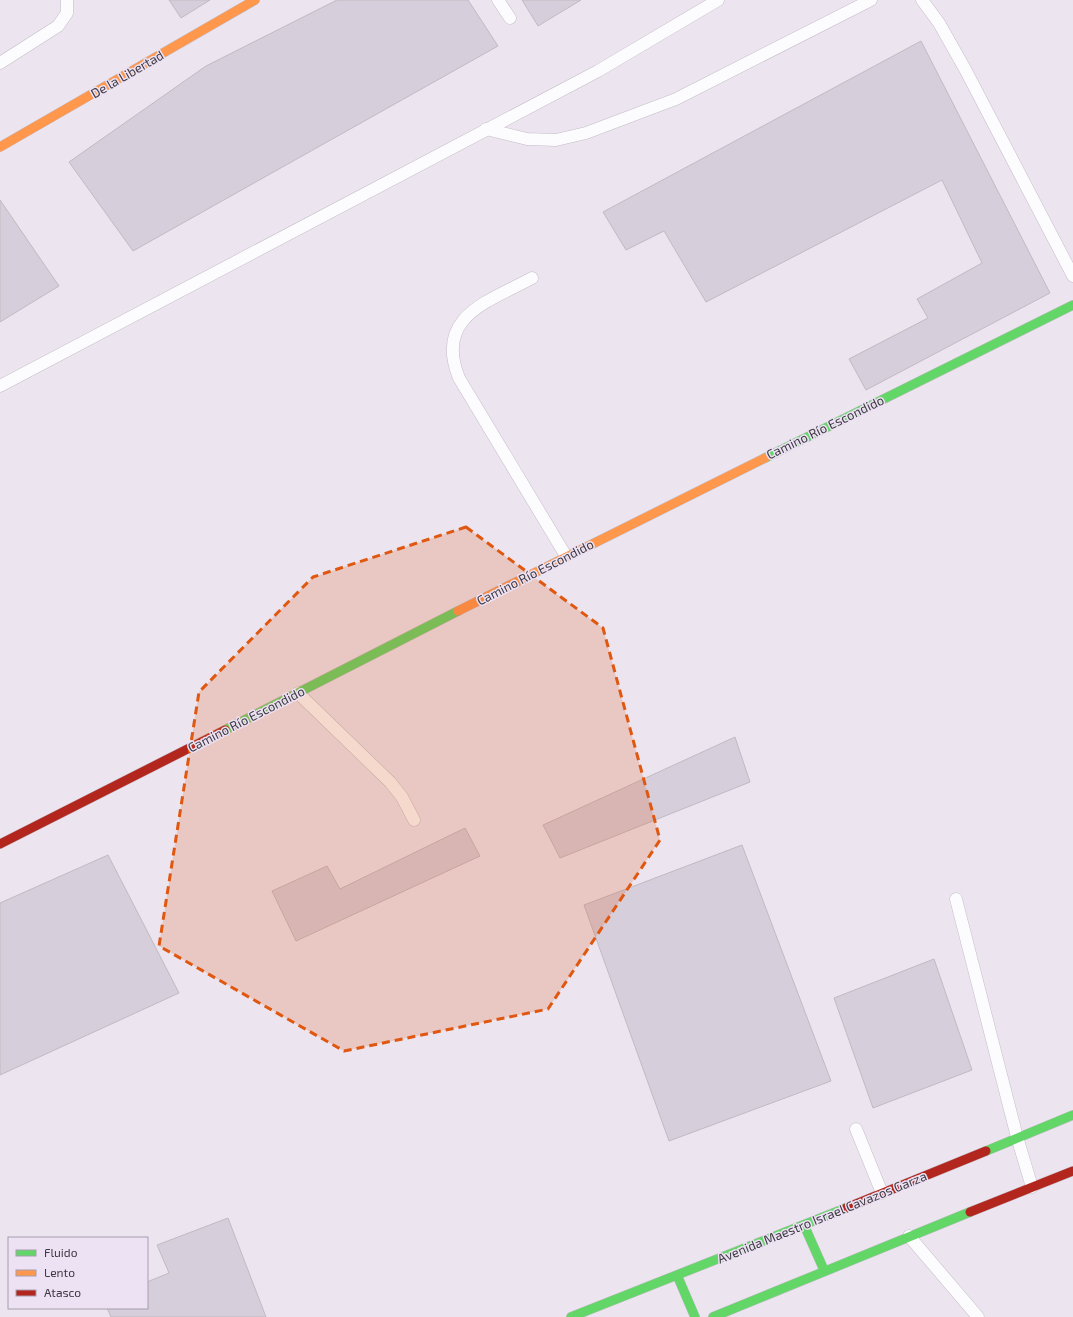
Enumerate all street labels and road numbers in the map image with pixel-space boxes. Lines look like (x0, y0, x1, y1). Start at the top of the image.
street label: De la Libertad (88, 47, 166, 101)
street label: Camino Río Escondido (763, 392, 887, 462)
street label: Camino Río Escondido (474, 536, 596, 608)
street label: Camino Río Escondido (185, 683, 307, 755)
street label: Avenida Maestro Israel Cavazos Garza (715, 1168, 929, 1266)

